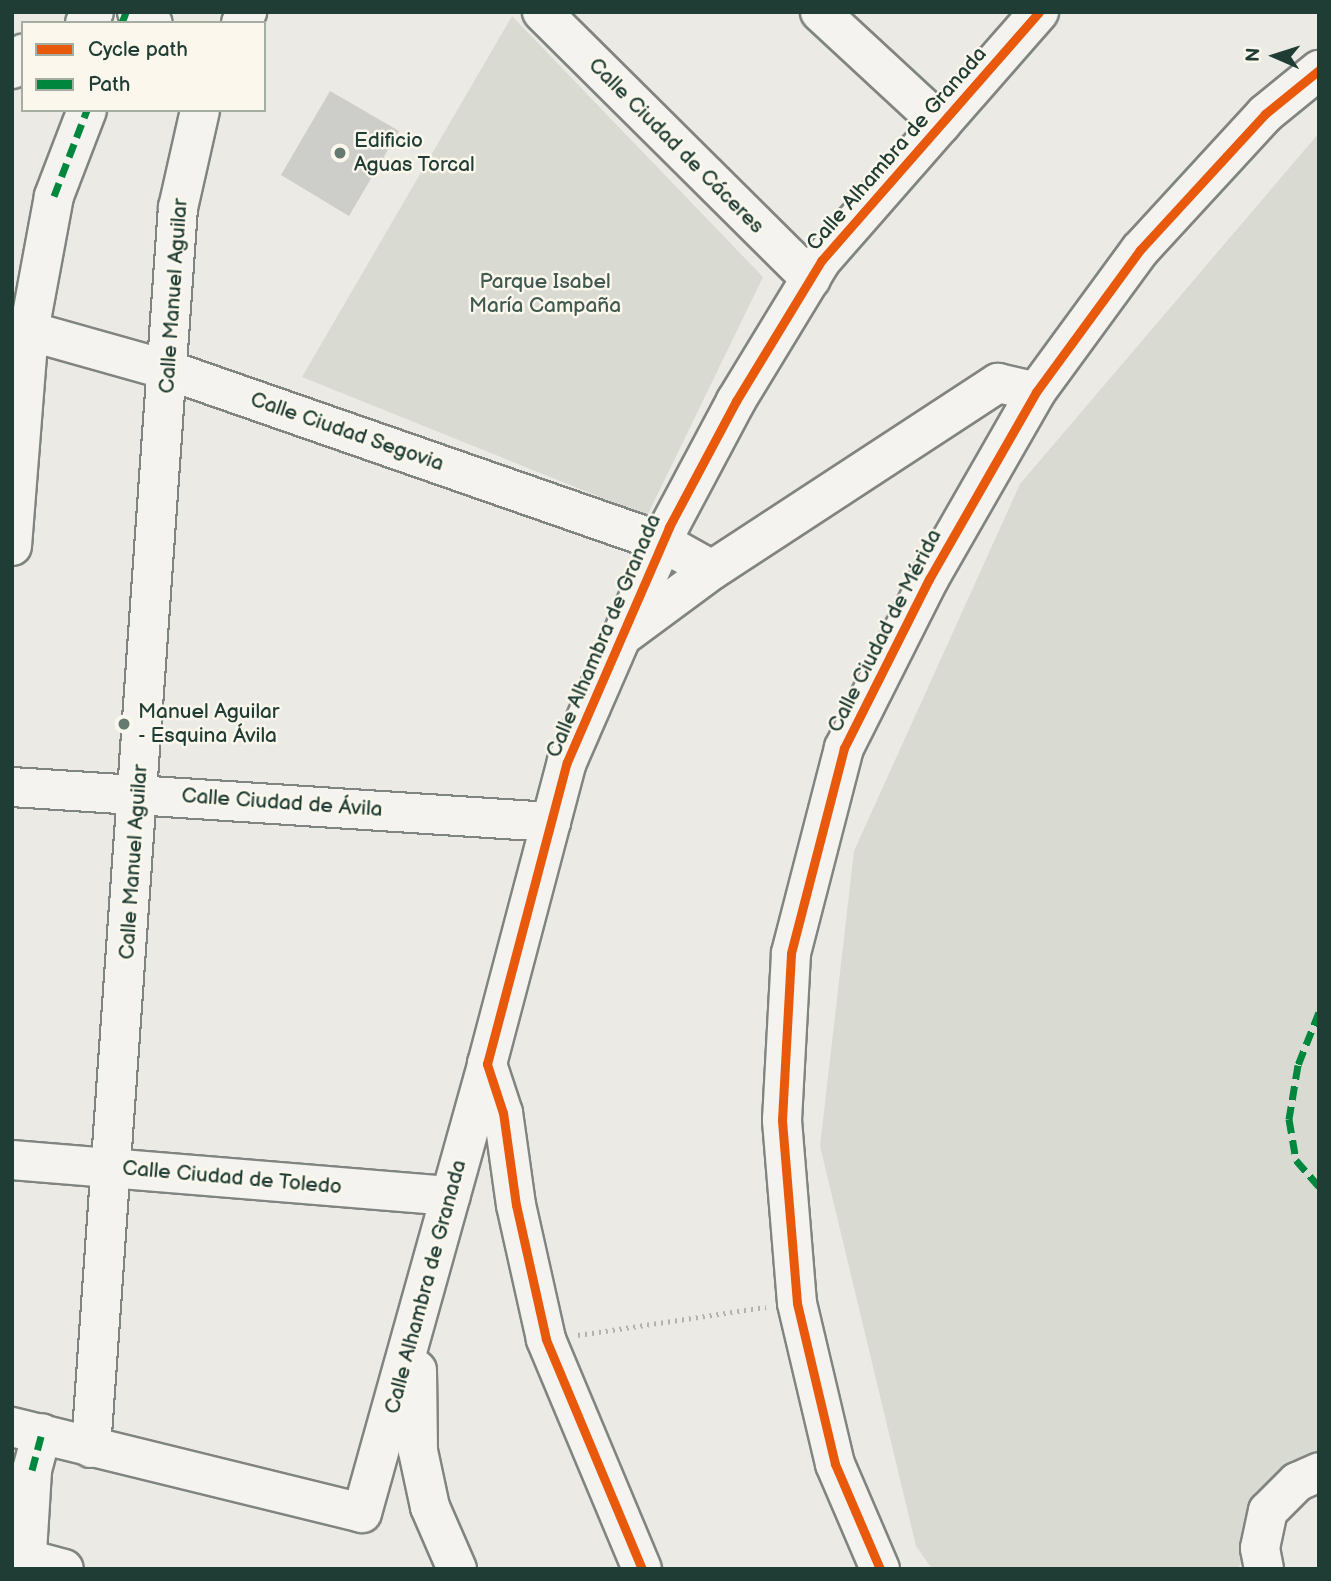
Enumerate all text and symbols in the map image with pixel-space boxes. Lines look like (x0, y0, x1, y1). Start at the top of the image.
legend (21, 21, 266, 112)
north arrow (1240, 21, 1310, 91)
text: Cycle path (88, 37, 188, 62)
street label: Calle Alhambra de Granada (802, 42, 992, 256)
text: N (1242, 47, 1265, 63)
street label: Calle Ciudad de Cáceres (583, 53, 769, 239)
text: Path (88, 72, 130, 97)
place label: Edificio Aguas Torcal (354, 128, 475, 178)
marker: Edificio Aguas Torcal (332, 145, 348, 161)
street label: Calle Manuel Aguilar (155, 198, 193, 394)
park label: Parque Isabel María Campaña (469, 269, 621, 319)
street label: Calle Ciudad Segovia (247, 387, 447, 477)
street label: Calle Alhambra de Granada (541, 511, 667, 761)
street label: Calle Ciudad de Mérida (823, 525, 947, 737)
place label: Manuel Aguilar - Esquina Ávila (138, 699, 279, 749)
marker: Manuel Aguilar - Esquina Ávila (116, 716, 132, 732)
street label: Calle Manuel Aguilar (115, 764, 153, 960)
street label: Calle Ciudad de Ávila (181, 783, 383, 823)
street label: Calle Ciudad de Toledo (121, 1156, 343, 1200)
street label: Calle Alhambra de Granada (380, 1157, 472, 1417)

